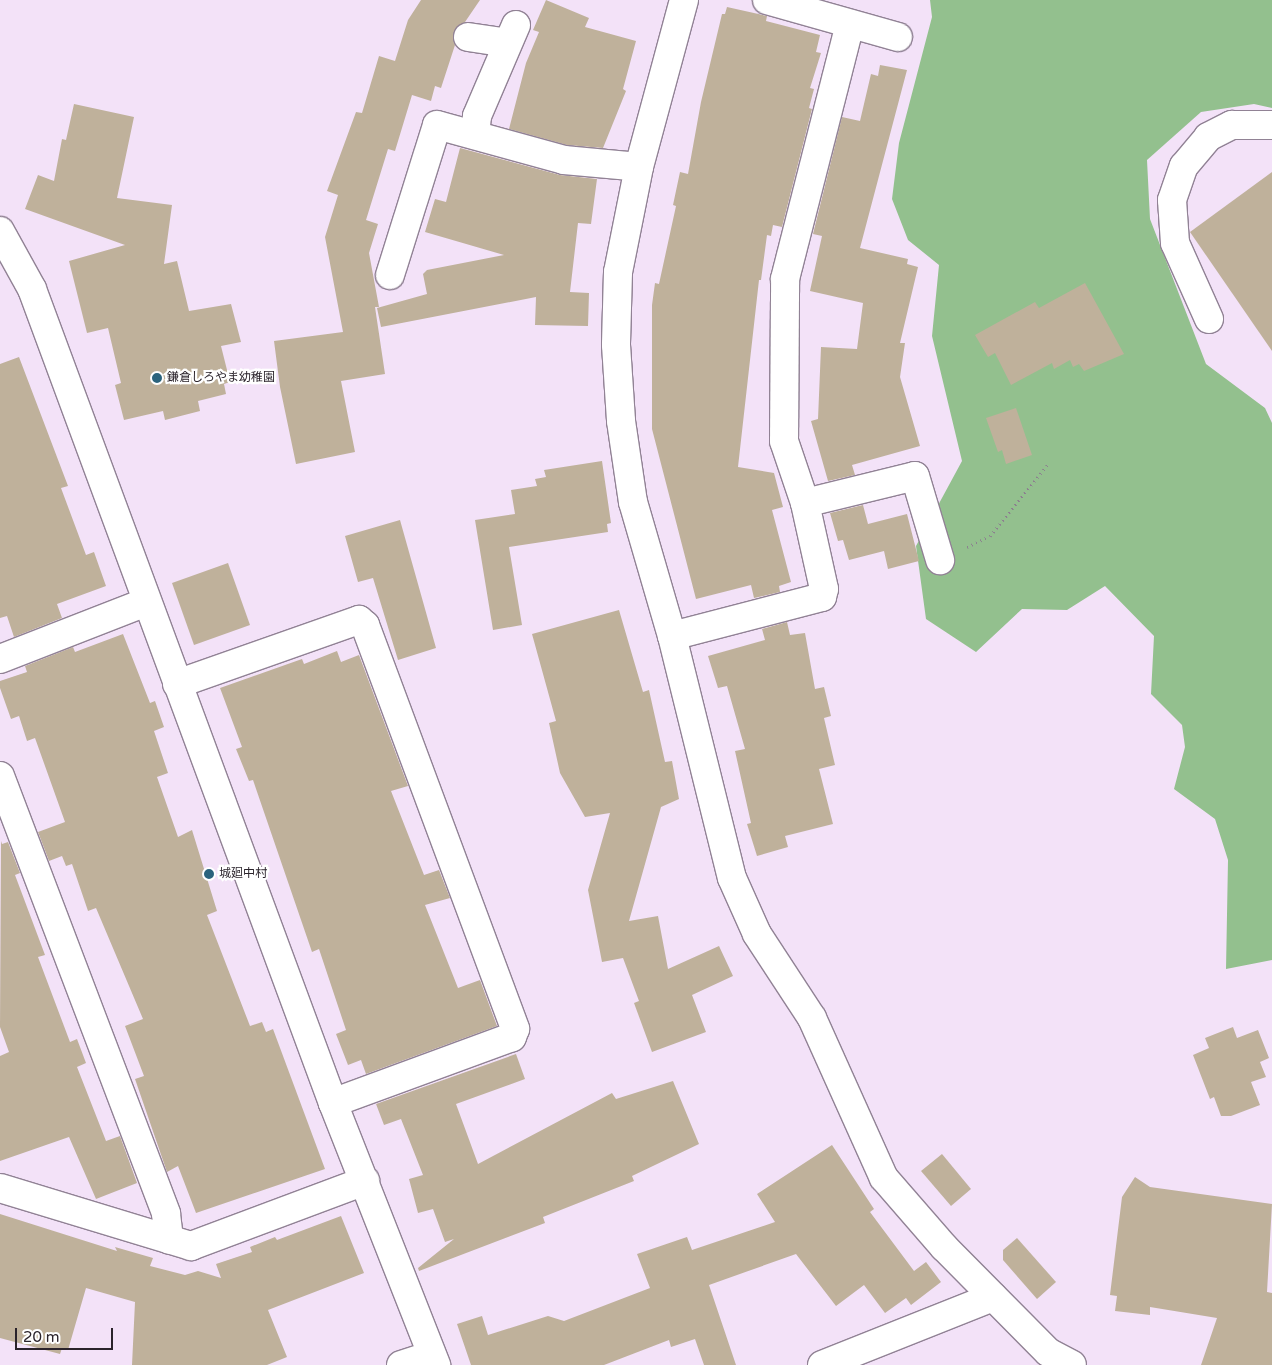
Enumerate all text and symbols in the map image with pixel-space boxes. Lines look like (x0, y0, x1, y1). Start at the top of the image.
place label: 鎌倉しろやま幼稚園 (167, 371, 275, 385)
marker: 鎌倉しろやま幼稚園 (151, 372, 163, 384)
place label: 城廻中村 (219, 867, 267, 881)
marker: 城廻中村 (203, 868, 215, 880)
scale bar (18, 1318, 115, 1350)
text: 20 m (23, 1328, 60, 1346)

